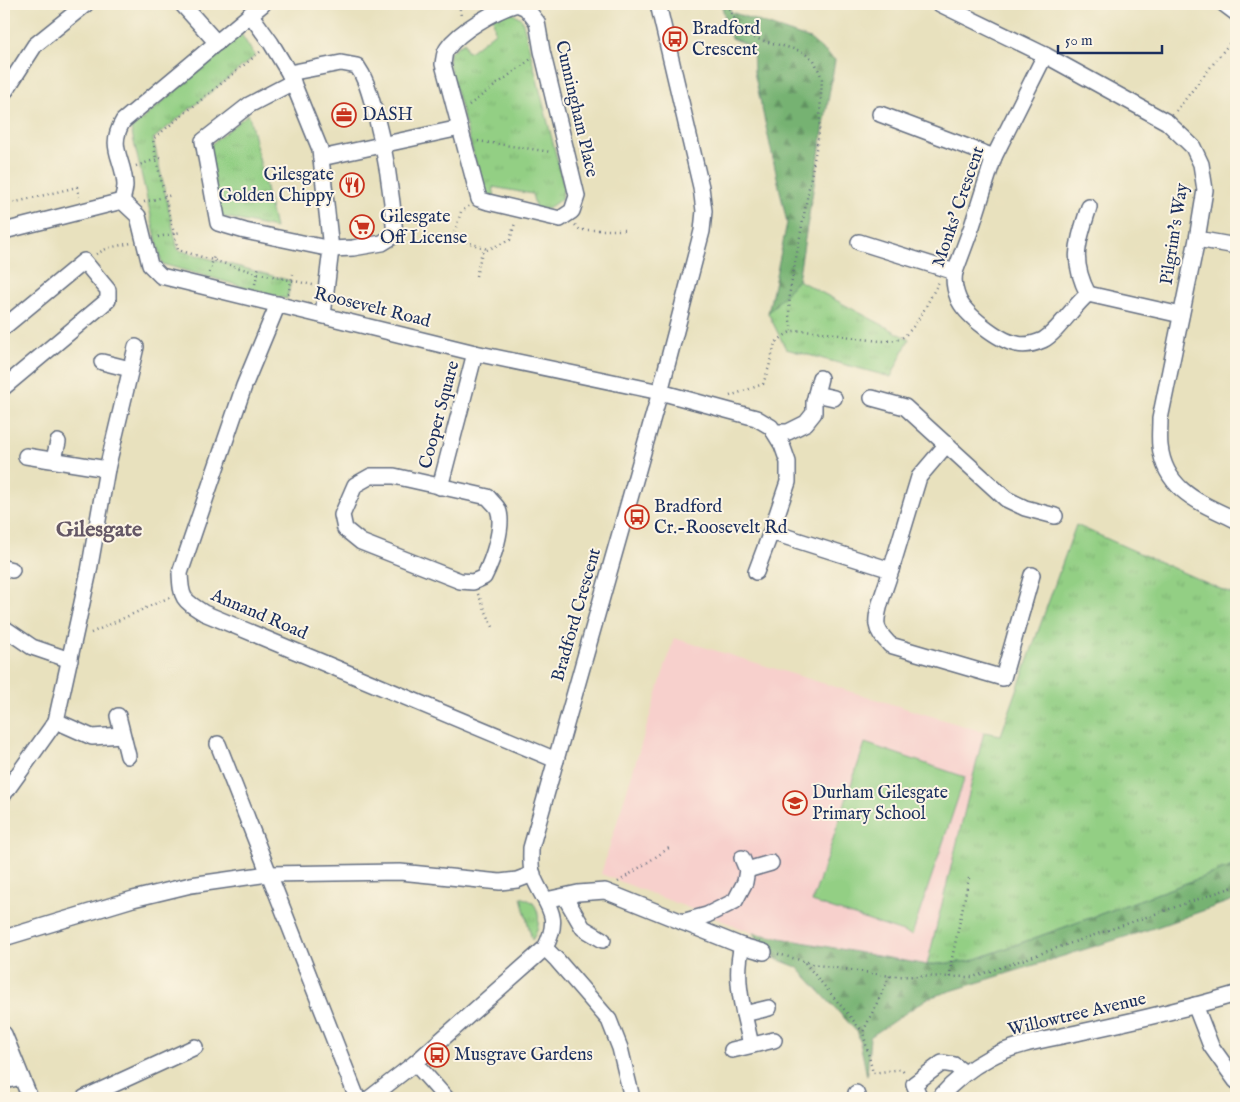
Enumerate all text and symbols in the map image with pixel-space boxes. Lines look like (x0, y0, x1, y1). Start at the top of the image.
place label: Bradford Crescent (692, 18, 761, 62)
scale bar (1058, 22, 1161, 54)
bus stop icon: Bradford Crescent (662, 26, 688, 52)
text: 50 m (1065, 31, 1093, 50)
street label: Cunningham Place (549, 38, 603, 180)
office icon: DASH (331, 102, 357, 128)
place label: DASH (362, 104, 413, 127)
street label: Monks' Crescent (928, 143, 990, 271)
place label: Gilesgate Golden Chippy (218, 164, 334, 208)
restaurant icon: Gilesgate Golden Chippy (339, 172, 365, 198)
street label: Pilgrim's Way (1156, 181, 1194, 287)
place label: Gilesgate Off License (380, 206, 467, 250)
supermarket icon: Gilesgate Off License (349, 214, 375, 240)
street label: Roosevelt Road (311, 282, 433, 334)
street label: Cooper Square (415, 358, 465, 472)
place label: Bradford Cr.-Roosevelt Rd (654, 496, 788, 540)
bus stop icon: Bradford Cr.-Roosevelt Rd (624, 504, 650, 530)
district label: Gilesgate (56, 516, 142, 544)
street label: Bradford Crescent (547, 546, 607, 684)
street label: Annand Road (206, 584, 311, 646)
place label: Durham Gilesgate Primary School (812, 782, 948, 826)
school or university icon: Durham Gilesgate Primary School (782, 790, 808, 816)
street label: Willowtree Avenue (1006, 988, 1148, 1042)
bus stop icon: Musgrave Gardens (424, 1042, 450, 1068)
place label: Musgrave Gardens (454, 1044, 593, 1067)

